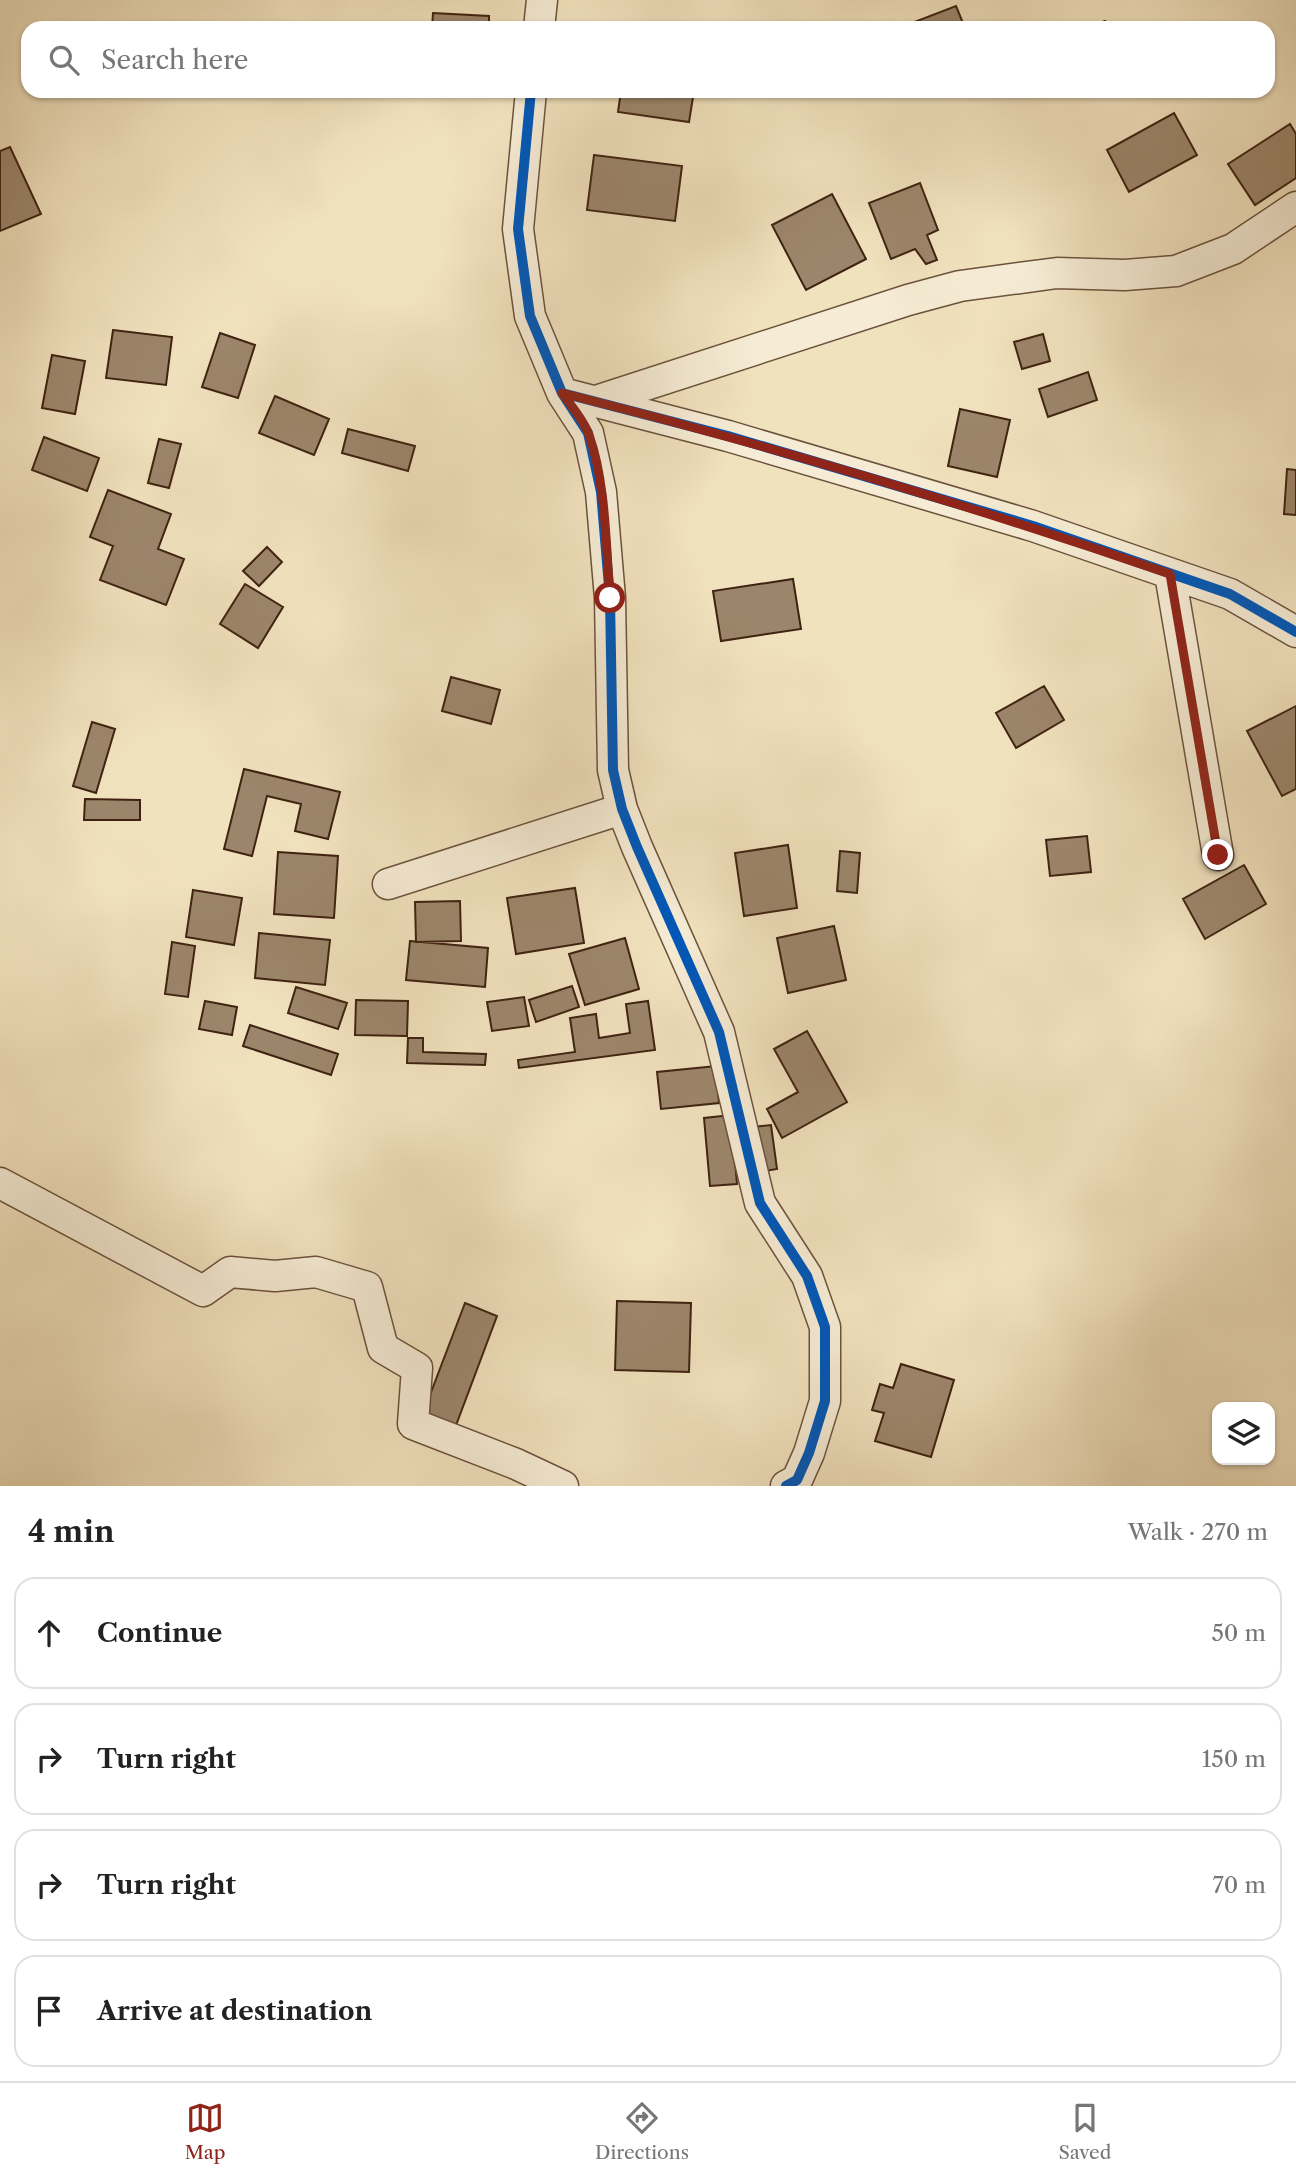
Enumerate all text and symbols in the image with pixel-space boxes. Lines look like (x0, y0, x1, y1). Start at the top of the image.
search box (21, 21, 1275, 98)
icon: search (45, 41, 83, 79)
text: Search here (101, 44, 248, 76)
route start (594, 582, 625, 613)
route end (1202, 839, 1233, 870)
map controls (1212, 1402, 1275, 1465)
button: layers (1212, 1402, 1275, 1465)
text: 4 min (28, 1513, 114, 1550)
text: Walk · 270 m (1128, 1518, 1268, 1546)
icon: ahead (30, 1614, 68, 1652)
text: Continue (97, 1617, 222, 1649)
text: 50 m (1211, 1619, 1266, 1647)
icon: right (30, 1740, 68, 1778)
text: Turn right (97, 1743, 236, 1775)
text: 150 m (1202, 1745, 1266, 1773)
icon: right (30, 1866, 68, 1904)
text: Turn right (97, 1869, 236, 1901)
text: 70 m (1213, 1871, 1266, 1899)
icon: arrive (30, 1992, 68, 2030)
text: Arrive at destination (97, 1995, 372, 2027)
tab: Map (185, 2099, 226, 2164)
tab: Directions (595, 2099, 689, 2164)
tab: Saved (1058, 2099, 1111, 2164)

